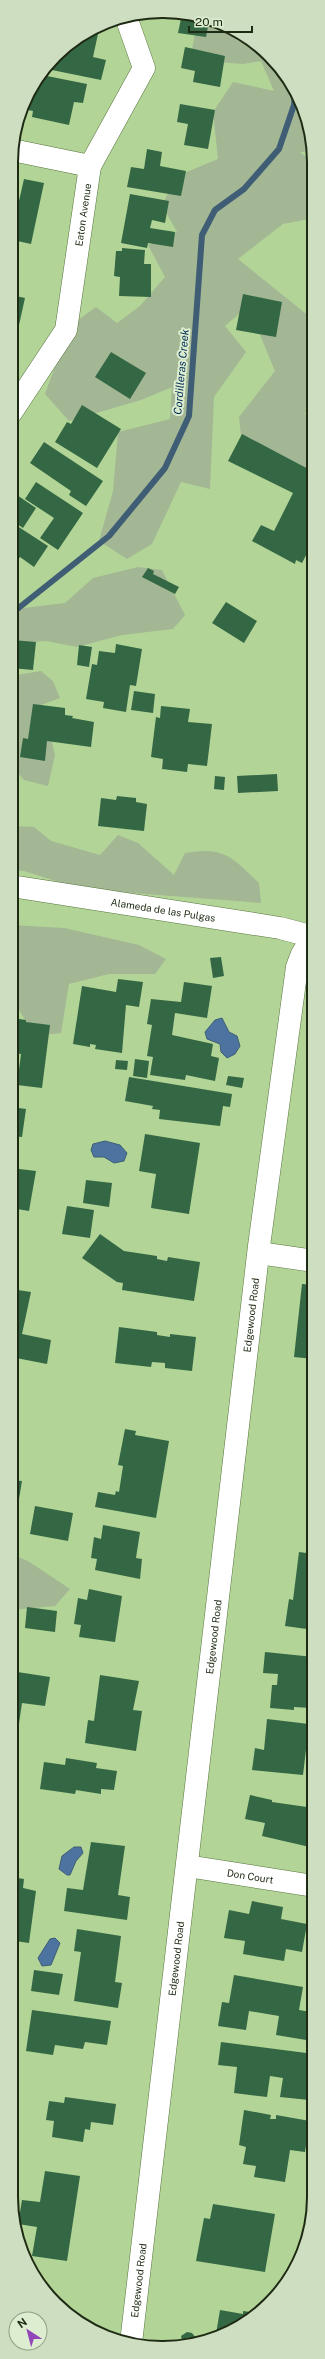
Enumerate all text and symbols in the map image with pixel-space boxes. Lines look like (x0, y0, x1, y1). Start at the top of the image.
scale bar (189, 8, 252, 34)
text: 20 m (195, 15, 223, 29)
street label: Eaton Avenue (72, 182, 93, 247)
water label: Cordilleras Creek (171, 329, 191, 415)
street label: Alameda de las Pulgas (110, 896, 216, 924)
street label: Edgewood Road (241, 1277, 261, 1353)
street label: Edgewood Road (203, 1599, 224, 1675)
street label: Don Court (226, 1866, 274, 1886)
street label: Edgewood Road (166, 1921, 186, 1996)
street label: Edgewood Road (128, 2243, 149, 2318)
north arrow (8, 2311, 48, 2351)
text: N (15, 2316, 29, 2330)

